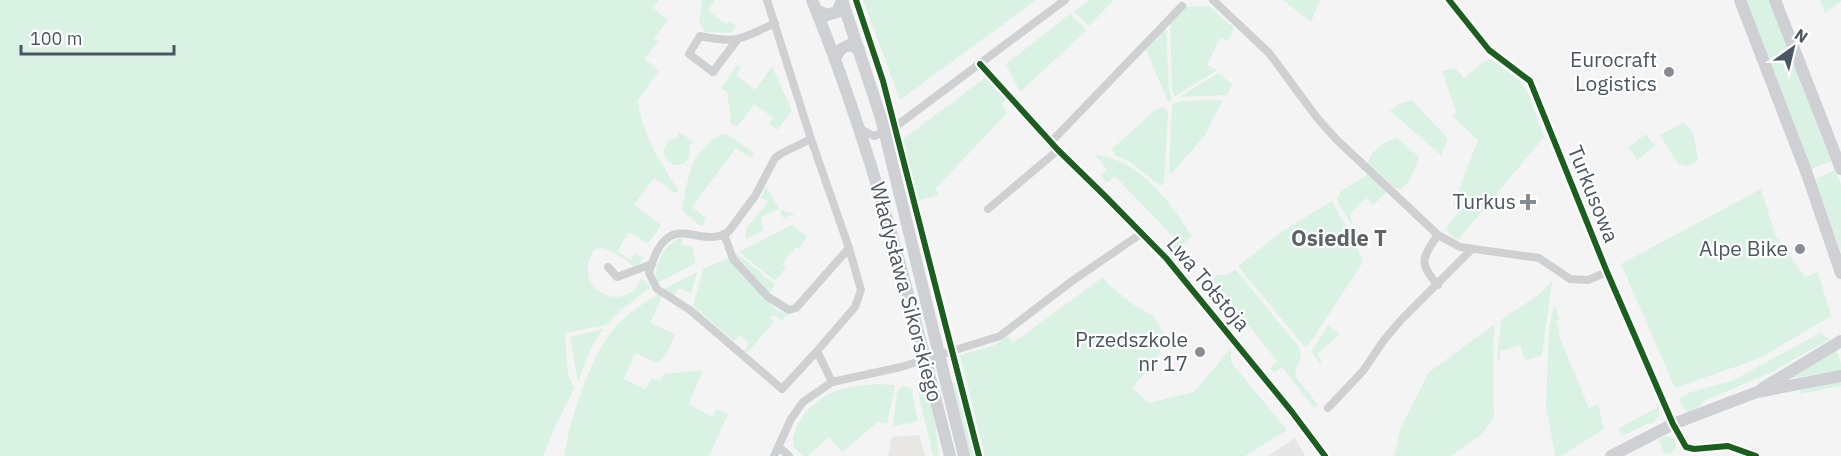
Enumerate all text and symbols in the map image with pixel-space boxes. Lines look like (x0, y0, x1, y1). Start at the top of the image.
scale bar (21, 18, 174, 56)
north arrow (1763, 18, 1823, 78)
text: N (1791, 24, 1812, 47)
text: 100 m (30, 27, 82, 50)
place label: Eurocraft Logistics (1570, 45, 1657, 97)
marker: Eurocraft Logistics (1662, 65, 1676, 79)
street label: Turkusowa (1562, 141, 1626, 246)
street label: Władysława Sikorskiego (864, 179, 950, 405)
place label: Turkus (1452, 187, 1516, 215)
marker: Turkus (1521, 195, 1535, 209)
district label: Osiedle T (1291, 223, 1387, 252)
street label: Lwa Tołstoja (1161, 230, 1257, 337)
place label: Alpe Bike (1699, 234, 1788, 262)
marker: Alpe Bike (1793, 242, 1807, 256)
place label: Przedszkole nr 17 (1075, 325, 1188, 377)
marker: Przedszkole nr 17 (1193, 345, 1207, 359)

